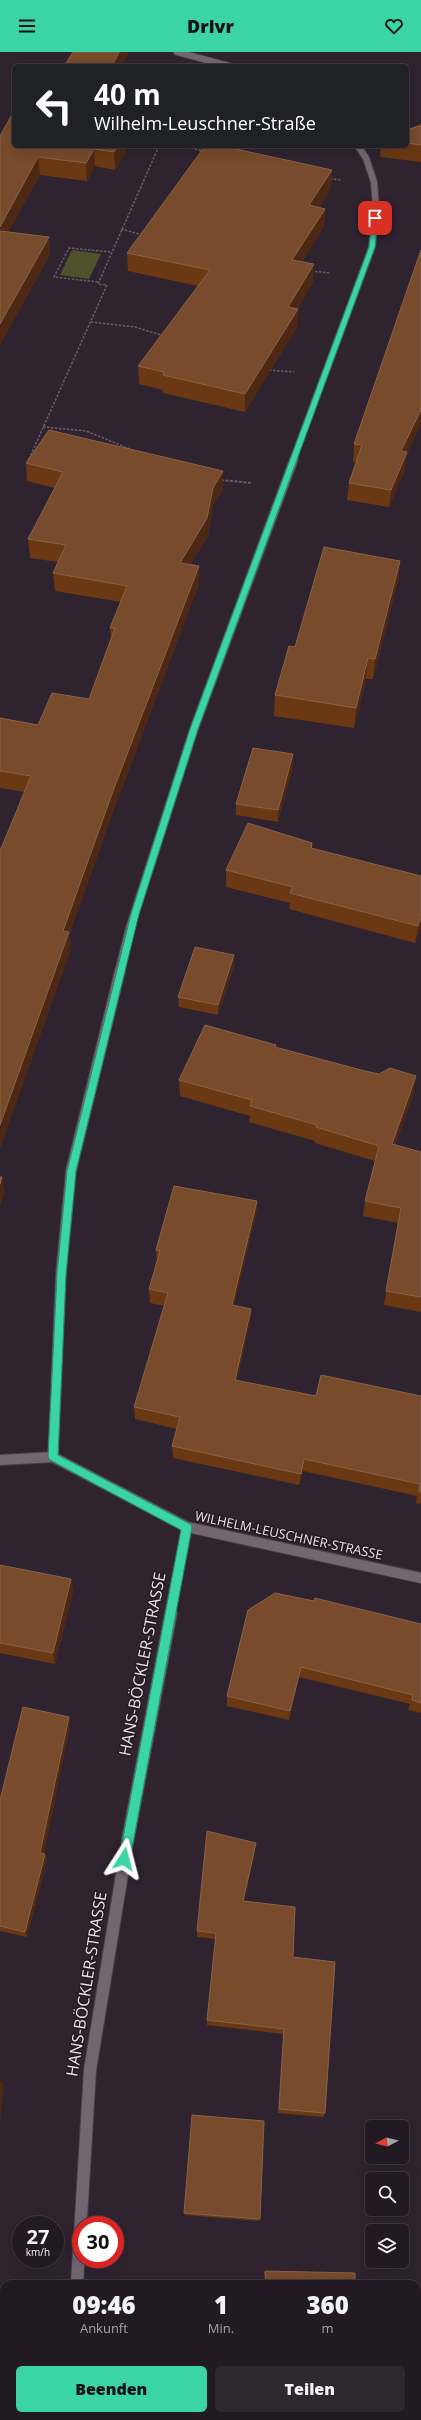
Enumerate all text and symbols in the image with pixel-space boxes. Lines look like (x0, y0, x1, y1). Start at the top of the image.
text: Drivr (187, 14, 234, 38)
icon: menu (16, 15, 38, 37)
icon: heart (383, 15, 405, 37)
text: 40 m (94, 75, 161, 113)
icon: left (28, 80, 80, 132)
text: Wilhelm-Leuschner-Straße (94, 111, 316, 135)
pin (358, 201, 392, 235)
icon: arrive (364, 207, 386, 229)
street label: WILHELM-LEUSCHNER-STRASSE (193, 1506, 385, 1564)
street label: HANS-BÖCKLER-STRASSE (113, 1570, 171, 1758)
position arrow (103, 1838, 145, 1880)
street label: HANS-BÖCKLER-STRASSE (61, 1890, 111, 2078)
north arrow (365, 2120, 409, 2164)
map controls (365, 2120, 409, 2268)
button: search (365, 2172, 409, 2216)
speed limit sign: 30 (72, 2216, 124, 2268)
text: 27 (27, 2223, 49, 2250)
button: layers (365, 2224, 409, 2268)
text: km/h (26, 2245, 50, 2259)
text: 09:46 (72, 2288, 136, 2321)
text: 1 (214, 2288, 228, 2321)
text: 360 (307, 2288, 349, 2321)
text: Ankunft (80, 2319, 128, 2337)
text: Min. (208, 2319, 234, 2337)
text: m (322, 2319, 334, 2337)
button: Beenden (16, 2366, 207, 2412)
button: Teilen (215, 2366, 405, 2412)

